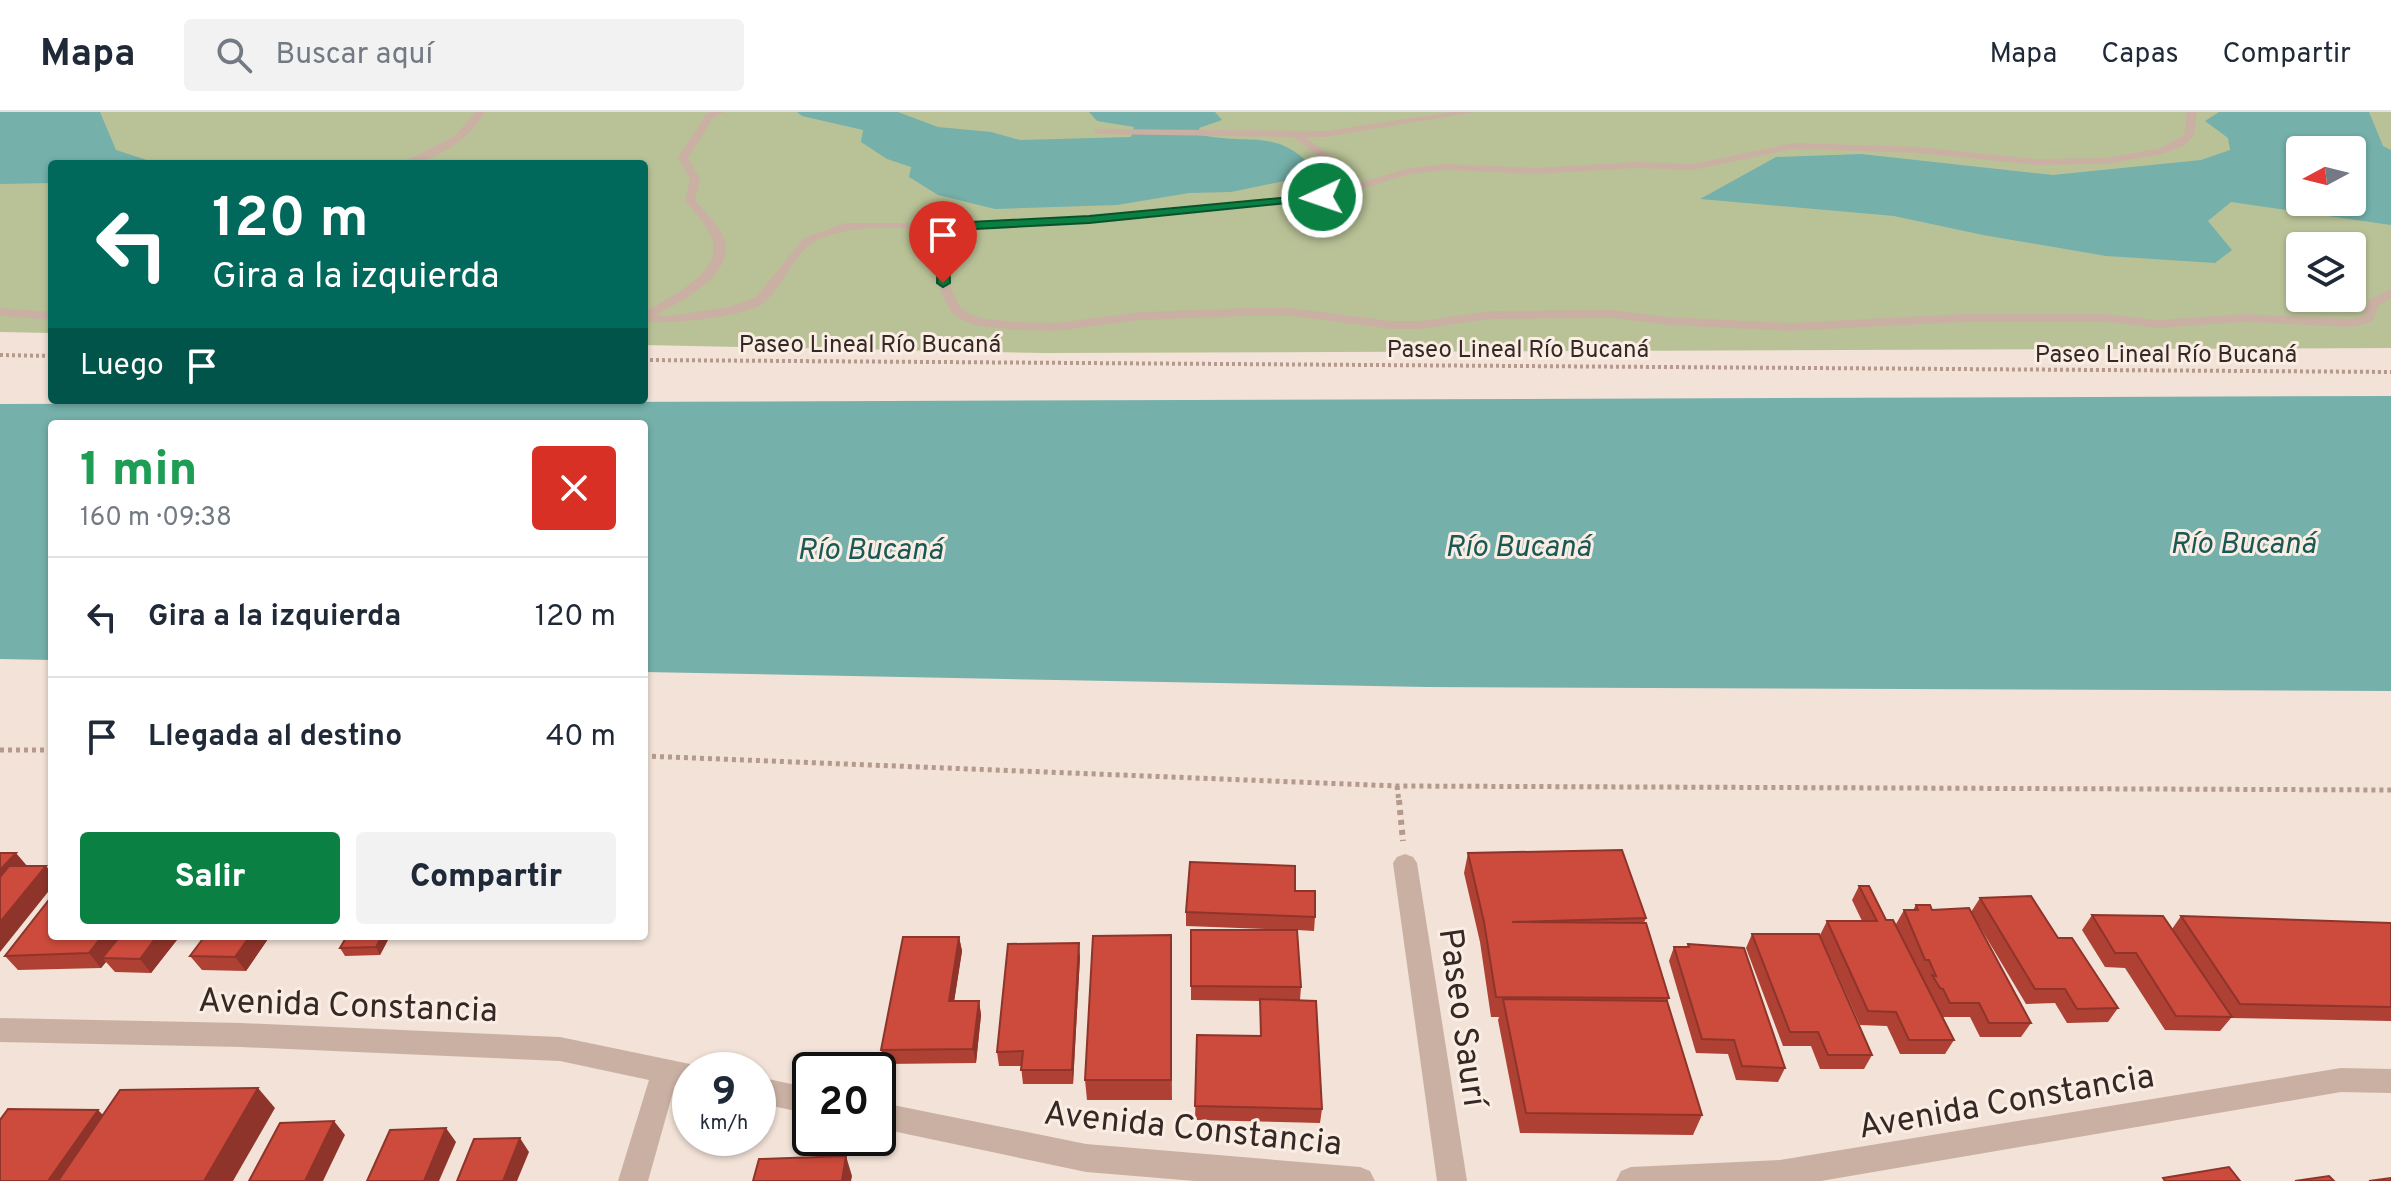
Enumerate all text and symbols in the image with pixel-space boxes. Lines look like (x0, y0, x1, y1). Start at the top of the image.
search box (184, 19, 744, 91)
text: Mapa (40, 31, 136, 80)
icon: search (212, 33, 256, 77)
text: Buscar aquí (276, 37, 433, 74)
text: Mapa (1990, 37, 2057, 73)
text: Capas (2101, 37, 2179, 73)
text: Compartir (2223, 37, 2351, 73)
north arrow (2286, 136, 2366, 216)
map controls (2286, 136, 2366, 312)
position arrow (1280, 155, 1364, 239)
text: 120 m (212, 186, 369, 256)
icon: left (80, 192, 184, 296)
pin (909, 201, 977, 283)
icon: arrive (921, 213, 965, 257)
button: layers (2286, 232, 2366, 312)
text: Gira a la izquierda (212, 255, 499, 301)
street label: Paseo Lineal Río Bucaná (739, 331, 1001, 361)
street label: Paseo Lineal Río Bucaná (1387, 336, 1649, 366)
street label: Paseo Lineal Río Bucaná (2035, 341, 2297, 371)
icon: arrive (180, 344, 224, 388)
text: Luego (80, 348, 164, 385)
text: 1 min (80, 442, 197, 502)
button: close (532, 446, 616, 530)
text: 160 m · 09:38 (80, 502, 232, 535)
water label: Río Bucaná (2170, 527, 2318, 564)
water label: Río Bucaná (1445, 530, 1593, 567)
water label: Río Bucaná (797, 533, 945, 570)
icon: left (80, 595, 124, 639)
text: Gira a la izquierda (148, 599, 401, 636)
text: 120 m (535, 599, 616, 636)
icon: arrive (80, 715, 124, 759)
text: Llegada al destino (148, 719, 402, 756)
text: 40 m (546, 719, 616, 756)
button: Salir (80, 832, 340, 924)
button: Compartir (356, 832, 616, 924)
street label: Paseo Saurí (1427, 926, 1495, 1113)
street label: Avenida Constancia (197, 981, 498, 1034)
speed limit sign: 20 (792, 1052, 896, 1156)
street label: Avenida Constancia (1855, 1056, 2158, 1151)
text: 9 (712, 1069, 736, 1119)
street label: Avenida Constancia (1041, 1093, 1344, 1168)
text: km/h (700, 1111, 748, 1137)

